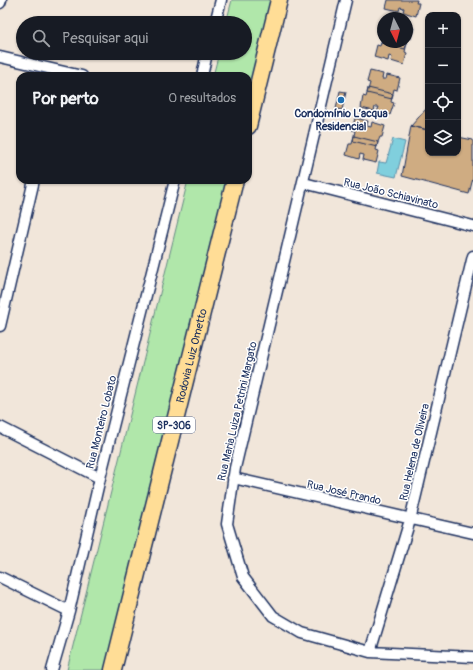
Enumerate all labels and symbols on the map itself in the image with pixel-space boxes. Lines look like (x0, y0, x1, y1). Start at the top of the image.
north arrow (377, 12, 413, 48)
marker: Condomínio L’acqua Residencial (336, 95, 346, 105)
place label: Condomínio L’acqua Residencial (294, 107, 388, 133)
street label: Rua João Schiavinato (342, 175, 440, 212)
street label: Rodovia Luiz Ometto (174, 307, 210, 404)
street label: Rua Maria Luiza Petrini Margato (215, 340, 260, 482)
street label: Rua Monteiro Lobato (84, 374, 119, 470)
street label: Rua Helena de Oliveira (397, 402, 432, 502)
road number: SP-306 (153, 417, 195, 433)
street label: Rua José Prando (306, 478, 382, 507)

